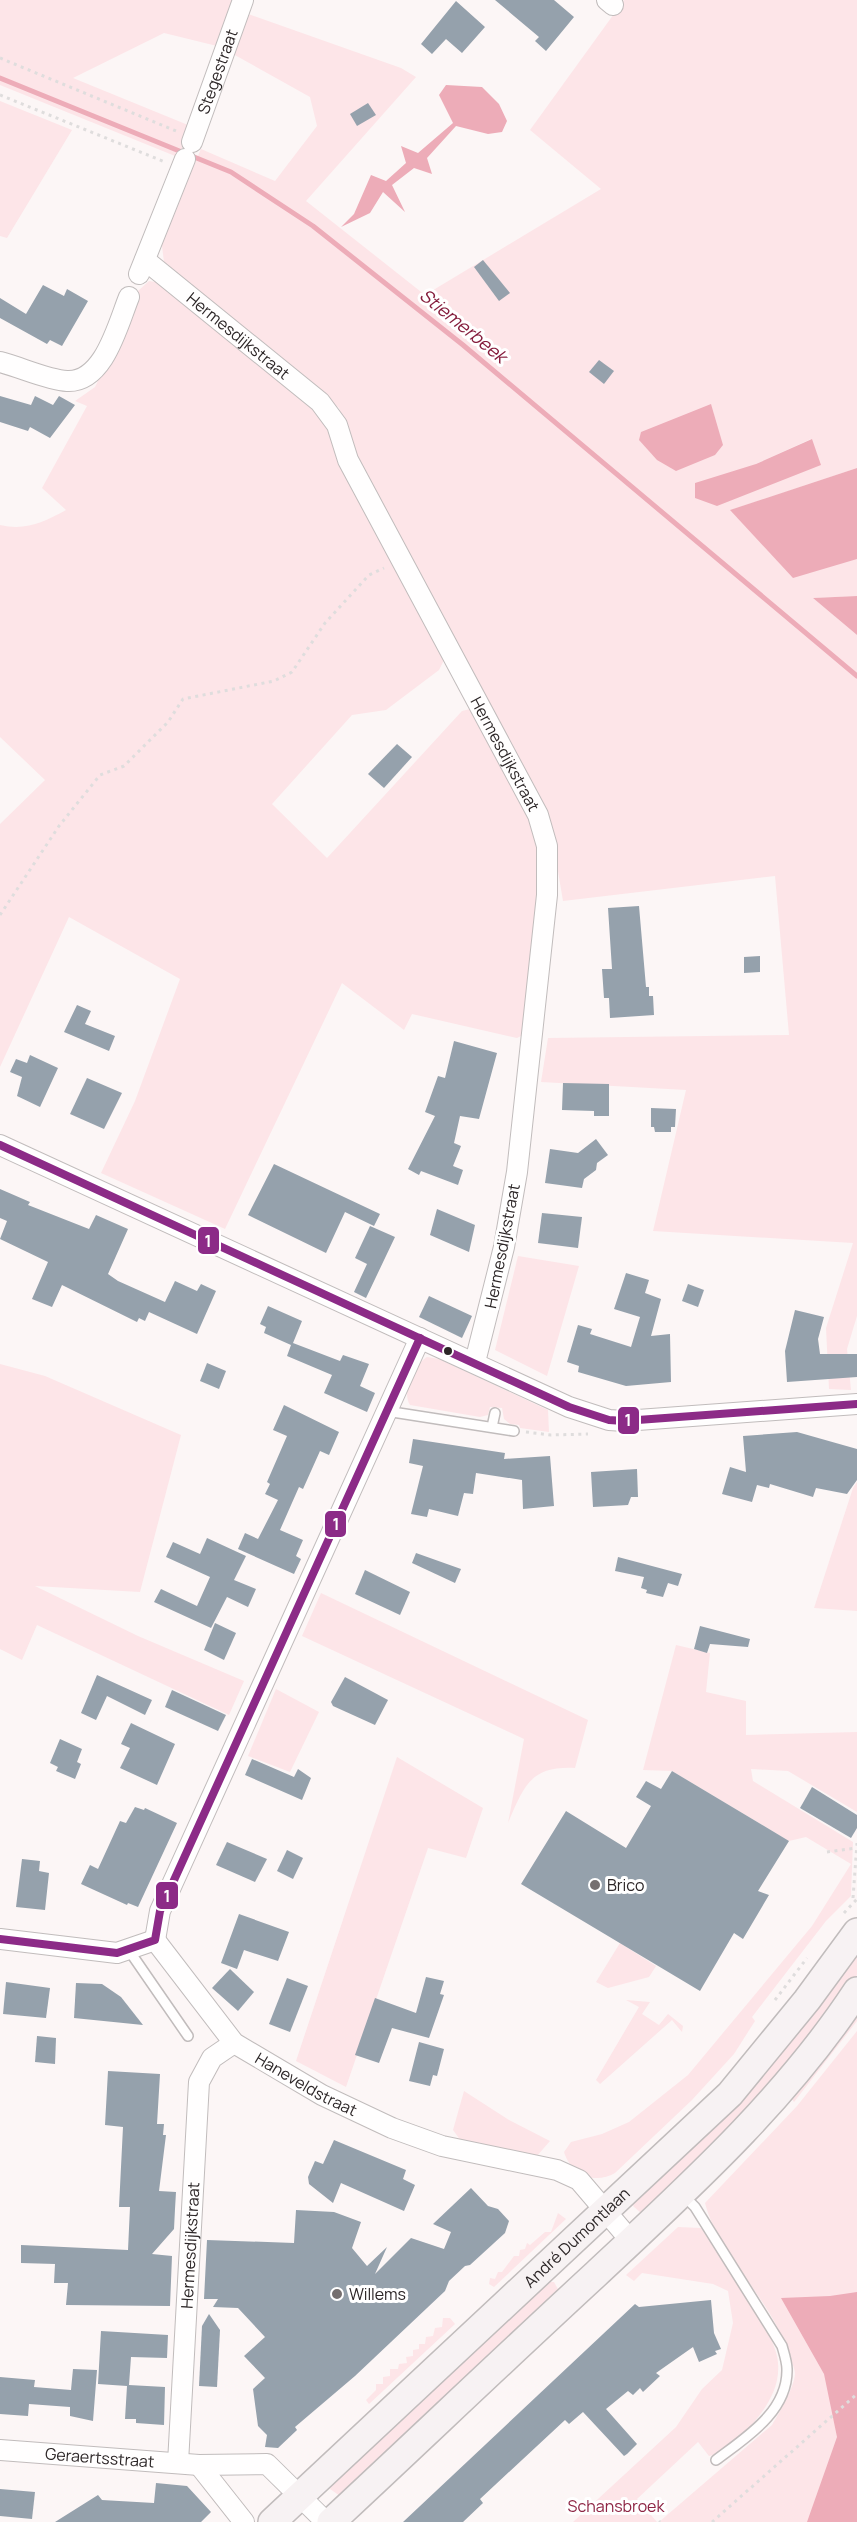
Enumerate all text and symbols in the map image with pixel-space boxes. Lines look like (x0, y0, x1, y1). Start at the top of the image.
street label: Stegestraat (192, 26, 243, 117)
water label: Stiemerbeek (415, 283, 515, 370)
street label: Hermesdijkstraat (182, 287, 294, 384)
street label: Hermesdijkstraat (466, 693, 545, 815)
street label: Hermesdijkstraat (479, 1182, 525, 1310)
line badge: 1 (197, 1226, 220, 1255)
text: 1 (204, 1230, 212, 1252)
unlabelled marker (442, 1345, 454, 1357)
line badge: 1 (617, 1406, 640, 1435)
text: 1 (624, 1409, 632, 1431)
line badge: 1 (324, 1510, 347, 1538)
text: 1 (332, 1513, 340, 1535)
place label: Brico (607, 1874, 644, 1896)
marker: Brico (588, 1878, 602, 1892)
line badge: 1 (155, 1881, 179, 1910)
text: 1 (163, 1885, 171, 1907)
street label: Haneveldstraat (251, 2047, 361, 2121)
street label: Hermesdijkstraat (176, 2181, 204, 2309)
street label: André Dumontlaan (519, 2182, 634, 2292)
place label: Willems (349, 2283, 406, 2305)
marker: Willems (330, 2287, 344, 2301)
street label: Geraertsstraat (44, 2442, 155, 2473)
park label: Schansbroek (568, 2495, 665, 2517)

